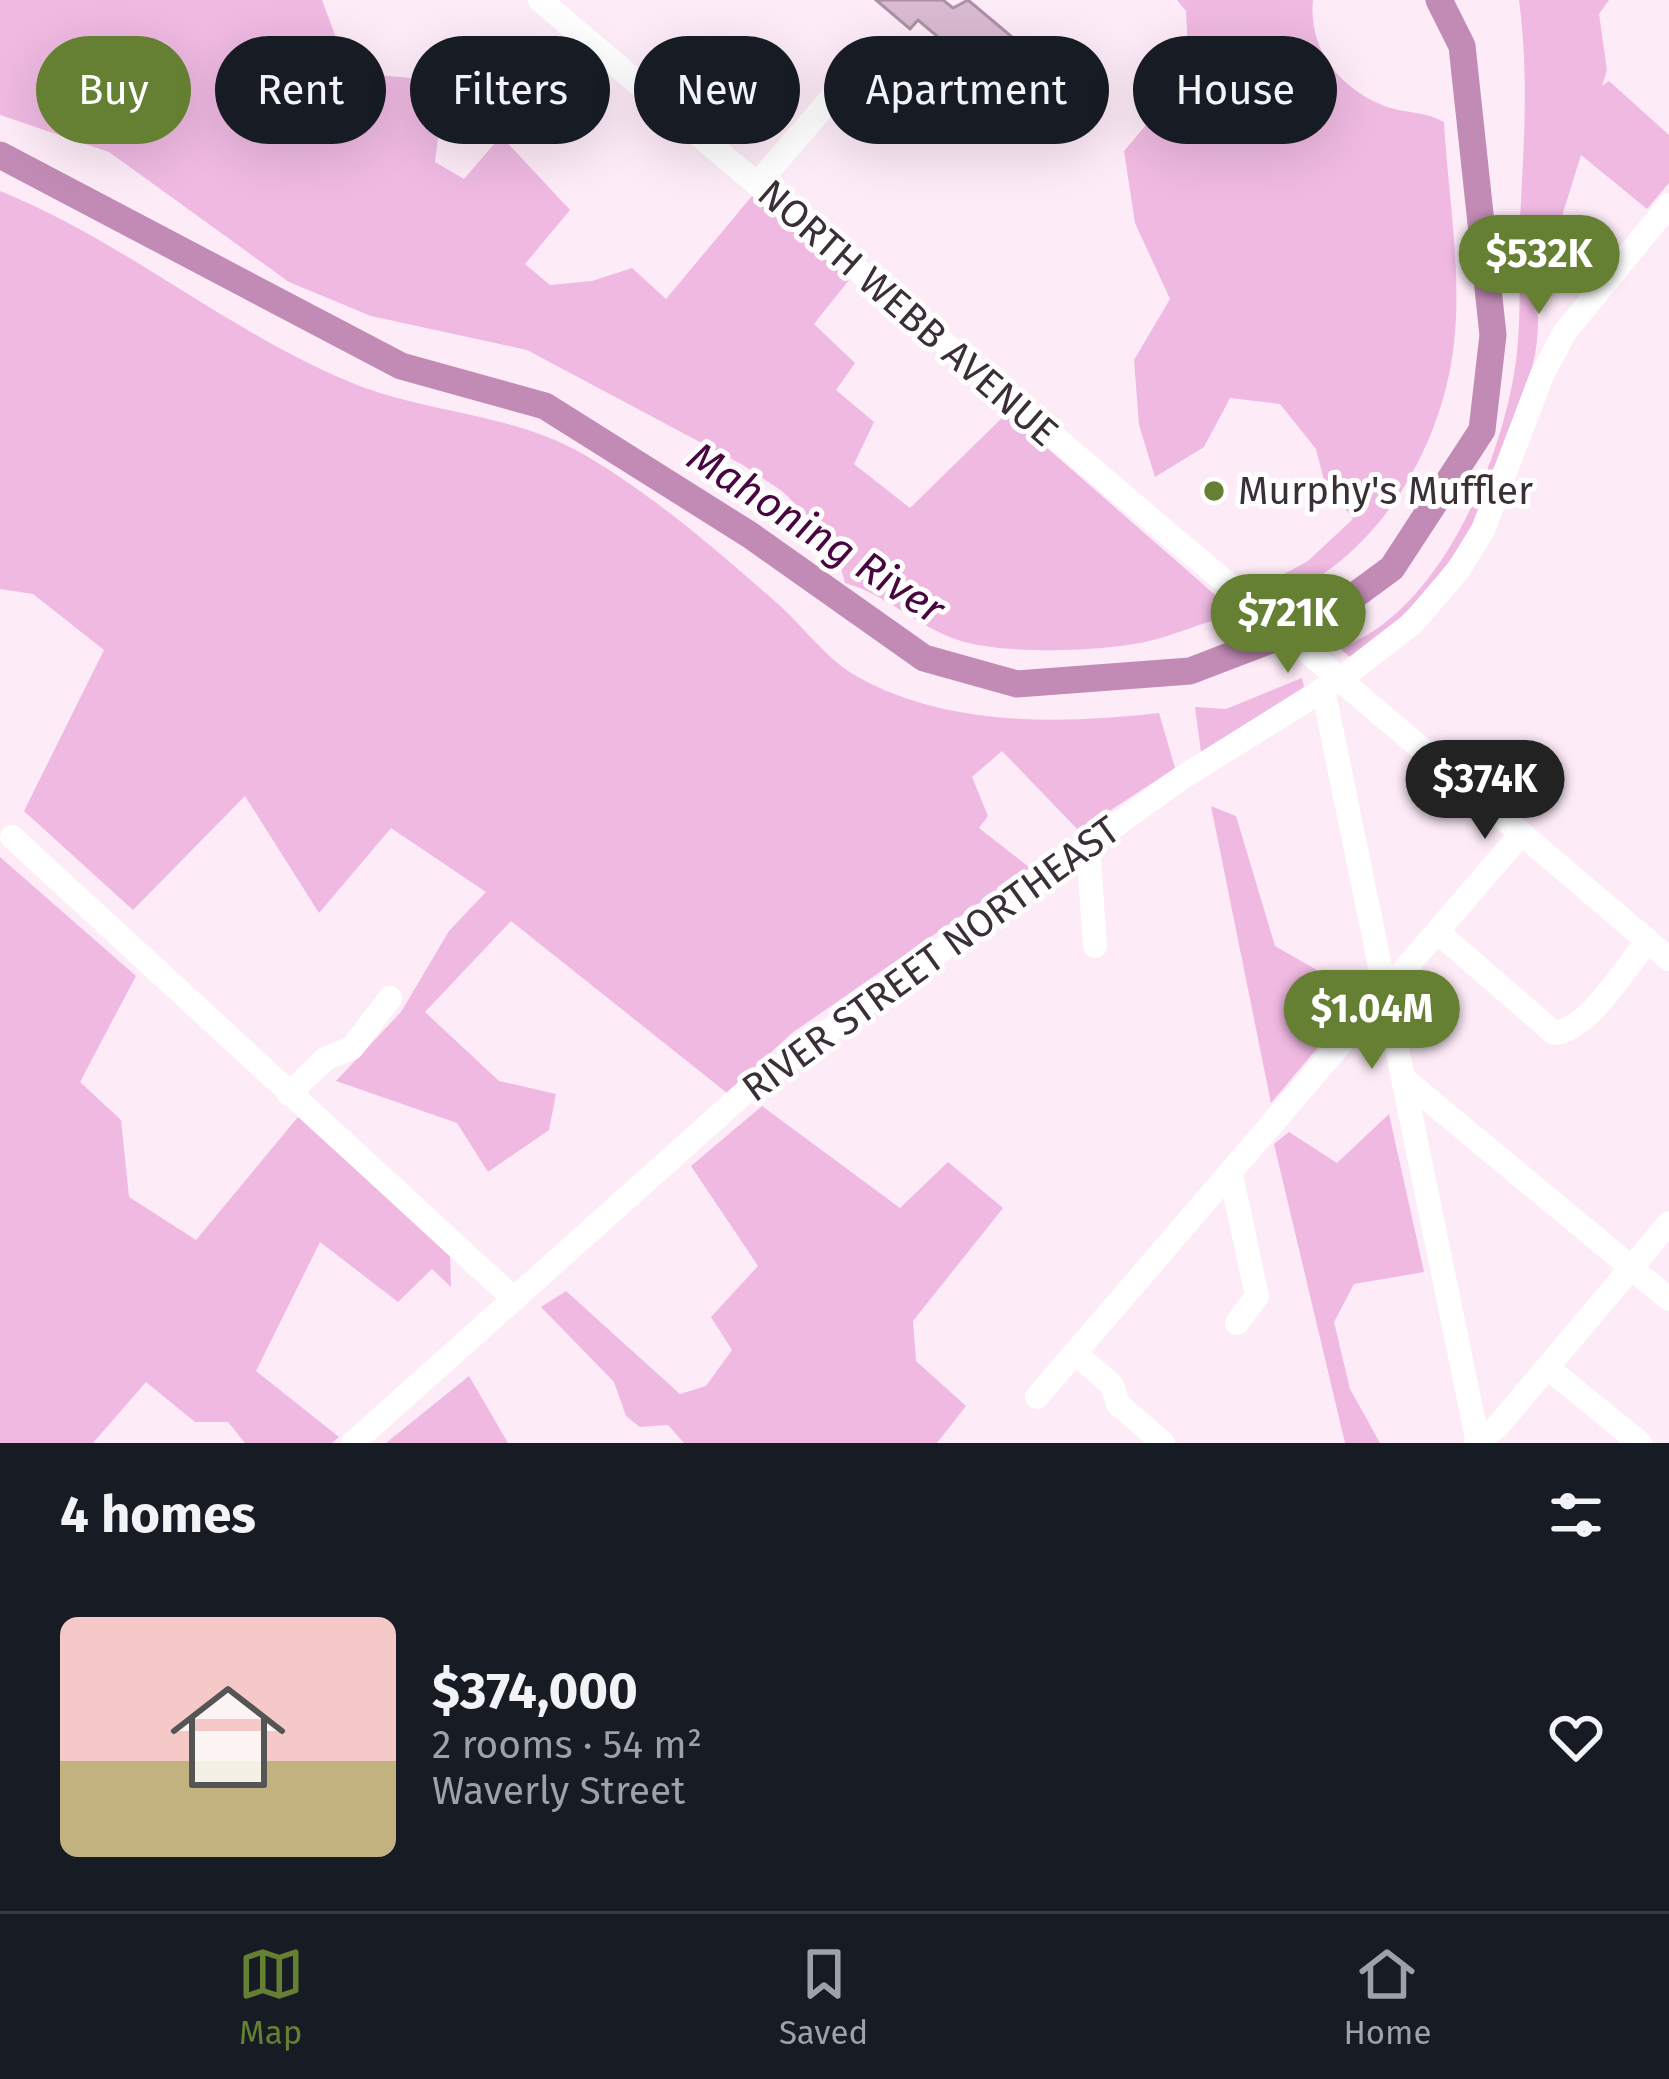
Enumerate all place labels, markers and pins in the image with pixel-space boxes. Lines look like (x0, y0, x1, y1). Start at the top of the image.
pin: $532K (1455, 215, 1623, 317)
place label: Murphy's Muffler (1238, 468, 1533, 514)
marker: Murphy's Muffler (1201, 478, 1227, 504)
pin: $721K (1204, 574, 1372, 676)
pin: $374K (1401, 740, 1569, 842)
pin: $1.04M (1274, 970, 1470, 1072)

